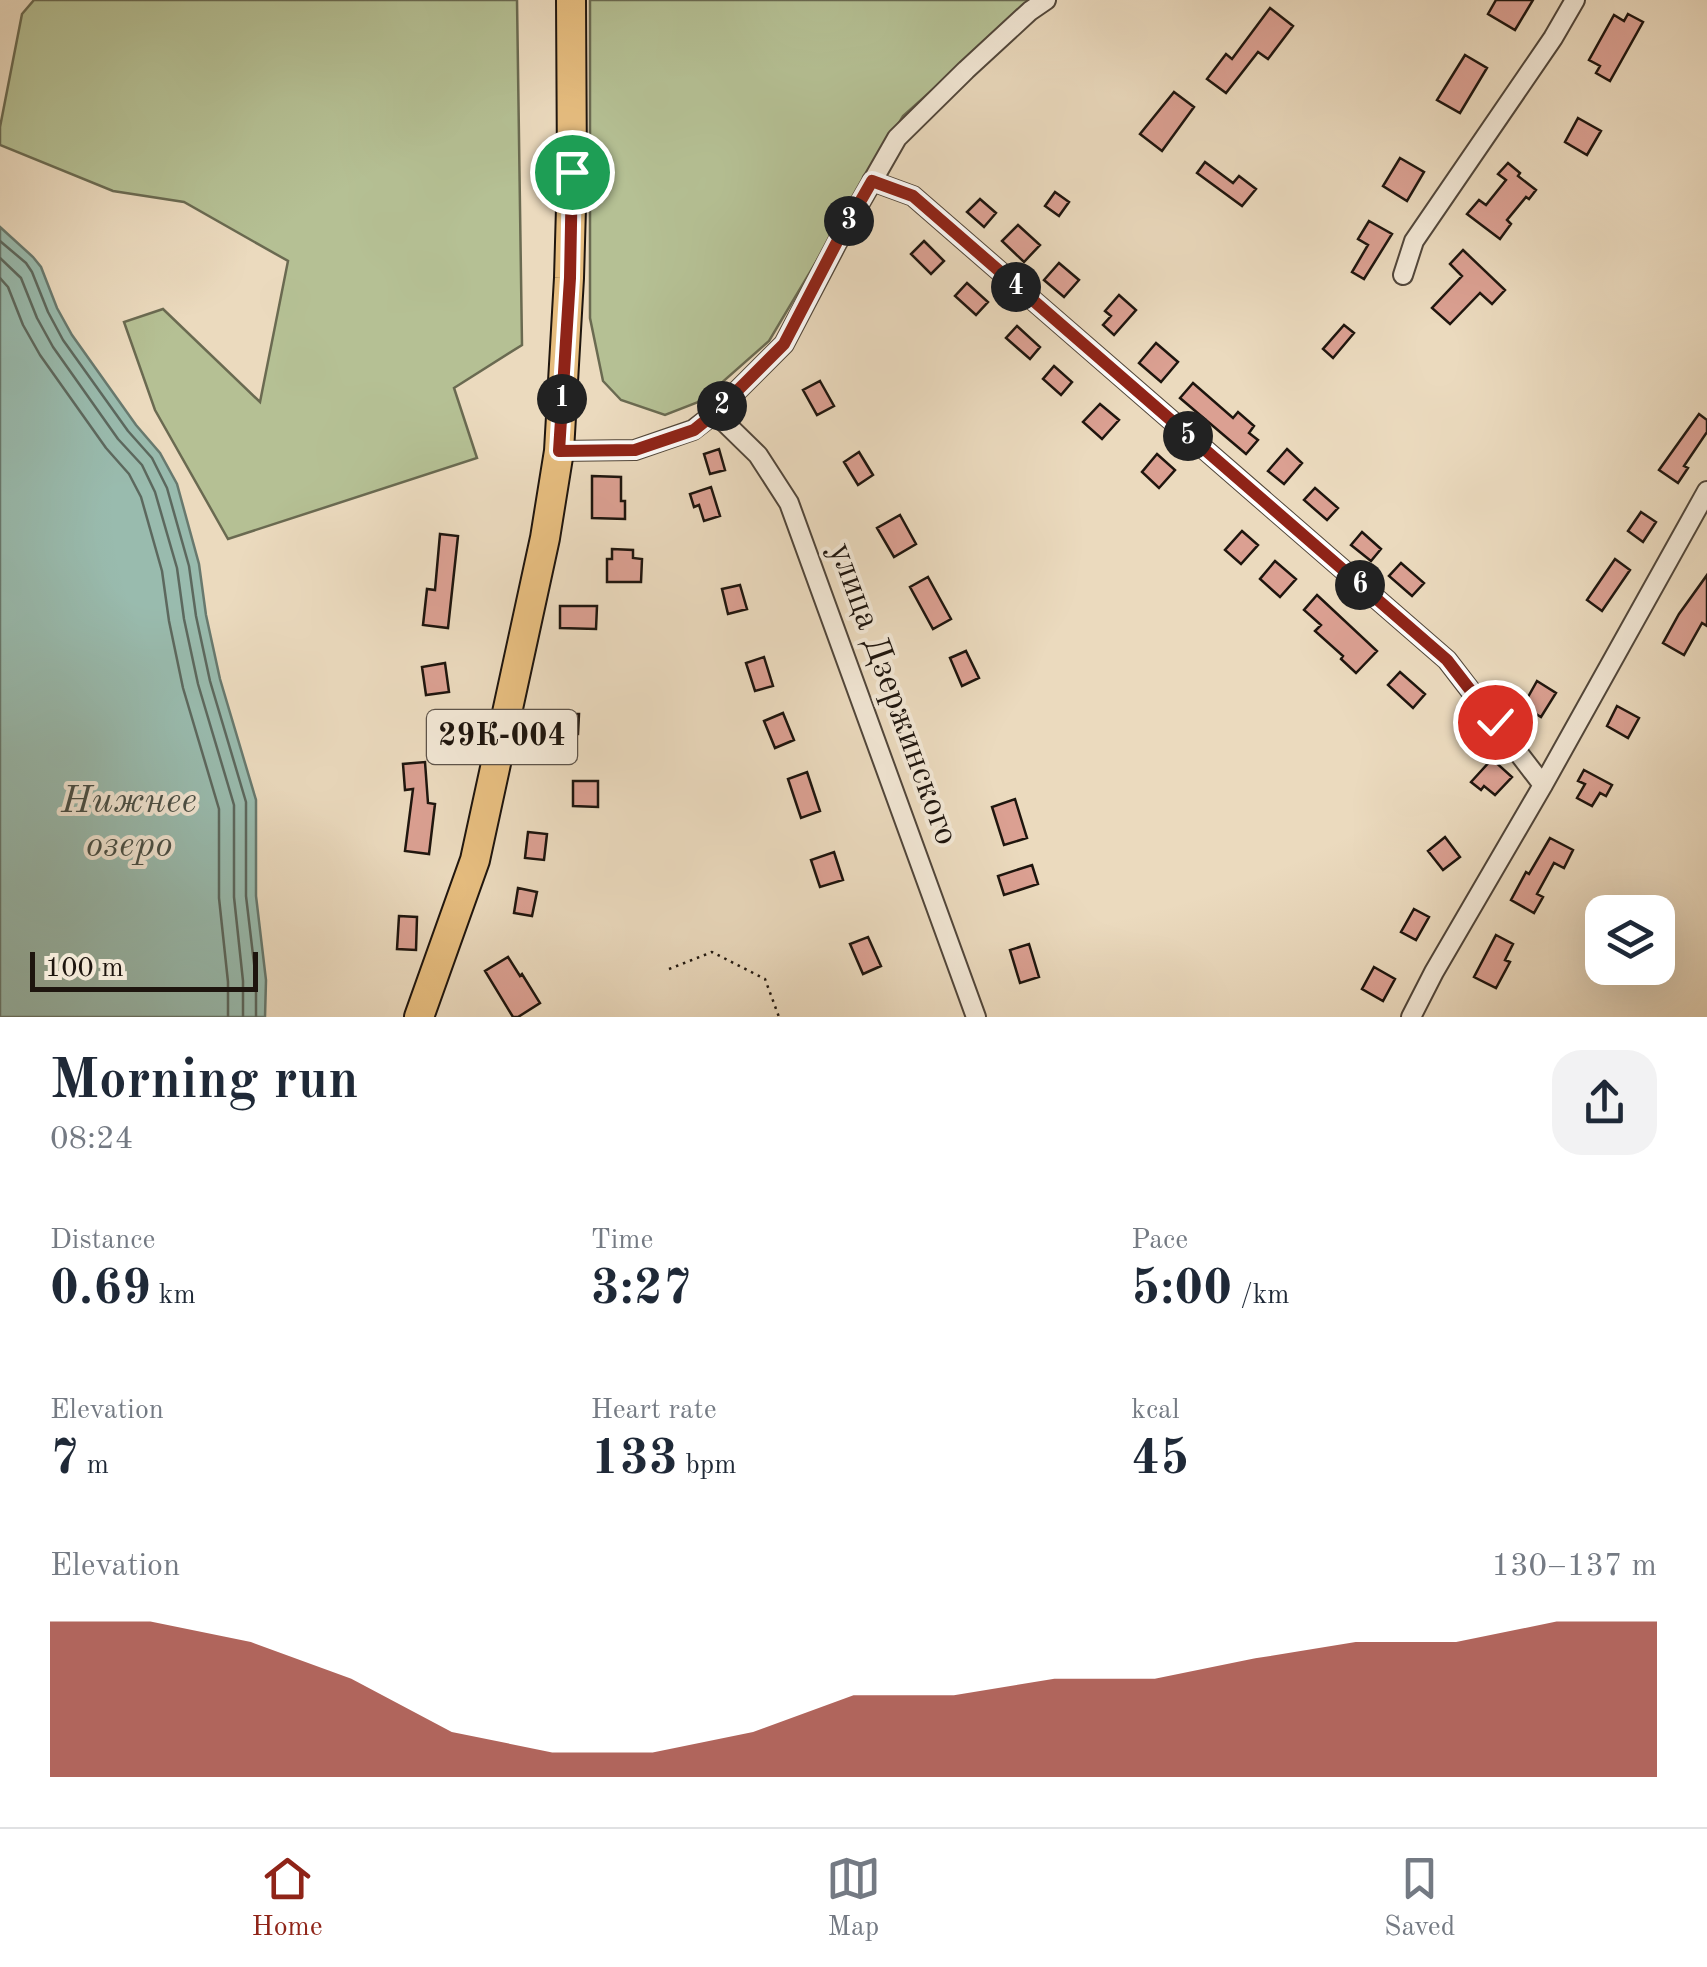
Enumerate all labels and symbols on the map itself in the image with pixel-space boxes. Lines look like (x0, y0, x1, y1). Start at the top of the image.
pin (530, 130, 615, 215)
pin: 3 (824, 196, 874, 246)
pin: 4 (991, 262, 1041, 312)
pin: 1 (537, 374, 587, 424)
pin: 2 (697, 381, 747, 431)
pin: 5 (1163, 411, 1213, 461)
street label: улица Дзержинского (822, 538, 964, 850)
pin: 6 (1335, 560, 1385, 610)
pin (1453, 680, 1538, 765)
road number: 29К-004 (427, 710, 577, 764)
water label: Нижнее озеро (60, 783, 197, 865)
scale bar (30, 947, 258, 991)

